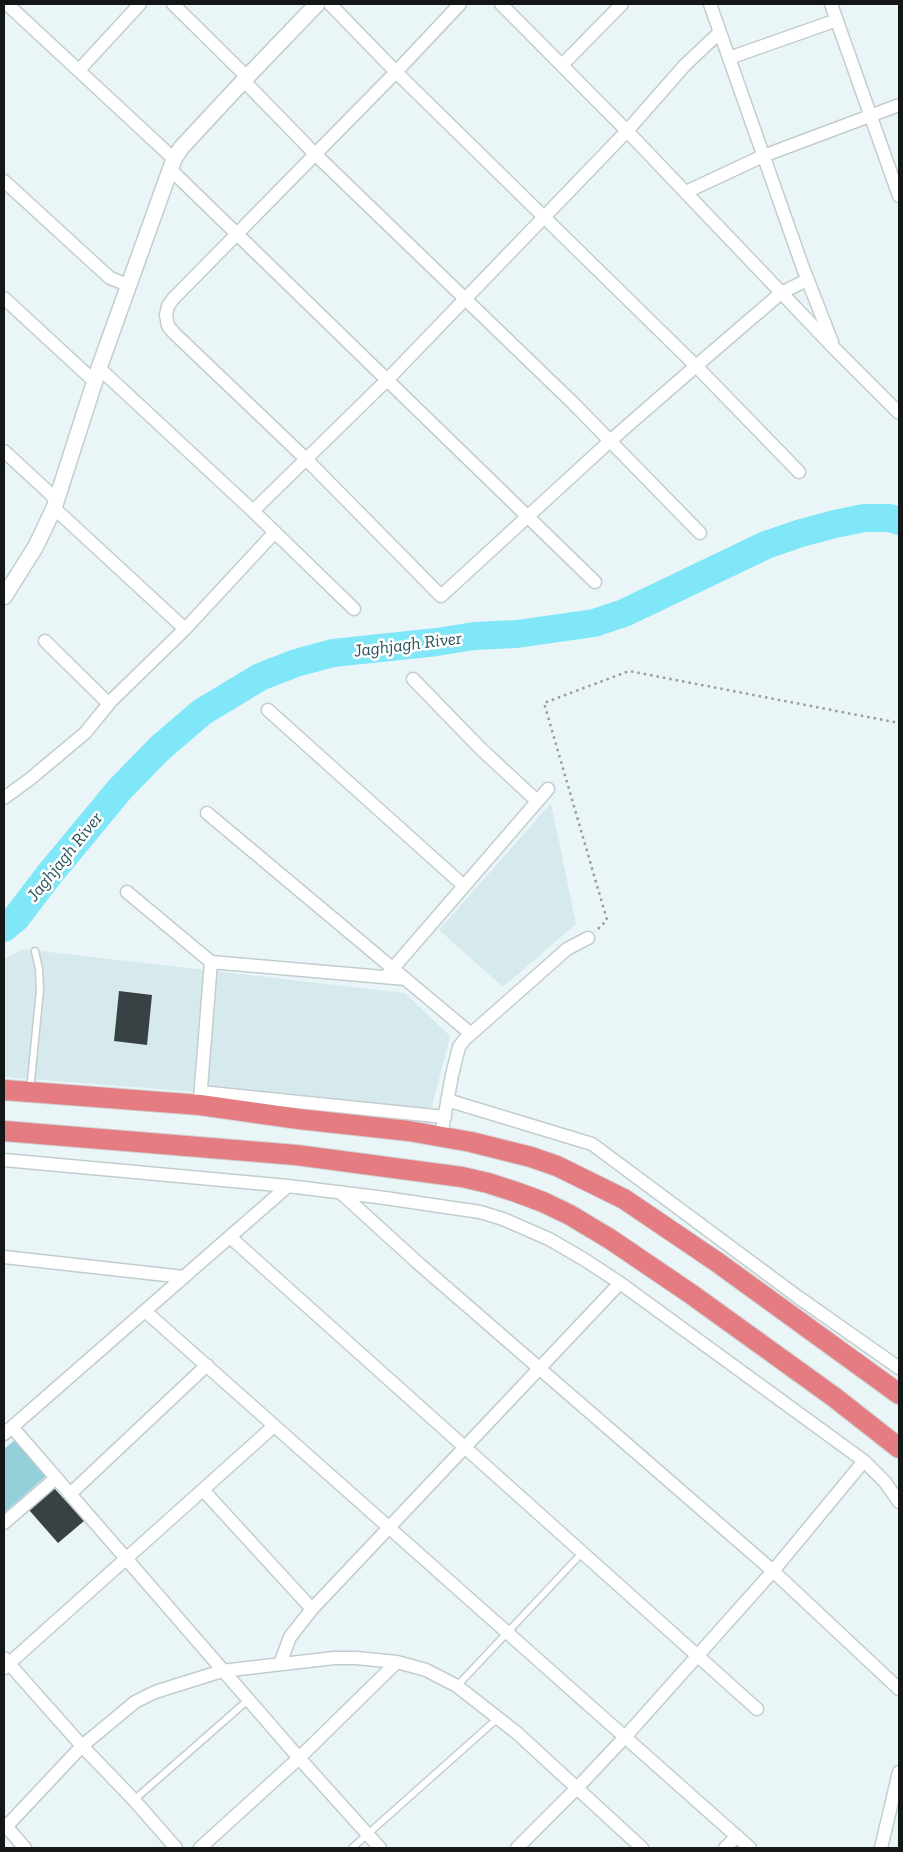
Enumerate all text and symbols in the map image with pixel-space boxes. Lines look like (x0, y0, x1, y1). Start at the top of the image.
water label: Jaghjagh River (353, 628, 463, 662)
water label: Jaghjagh River (22, 808, 108, 906)

